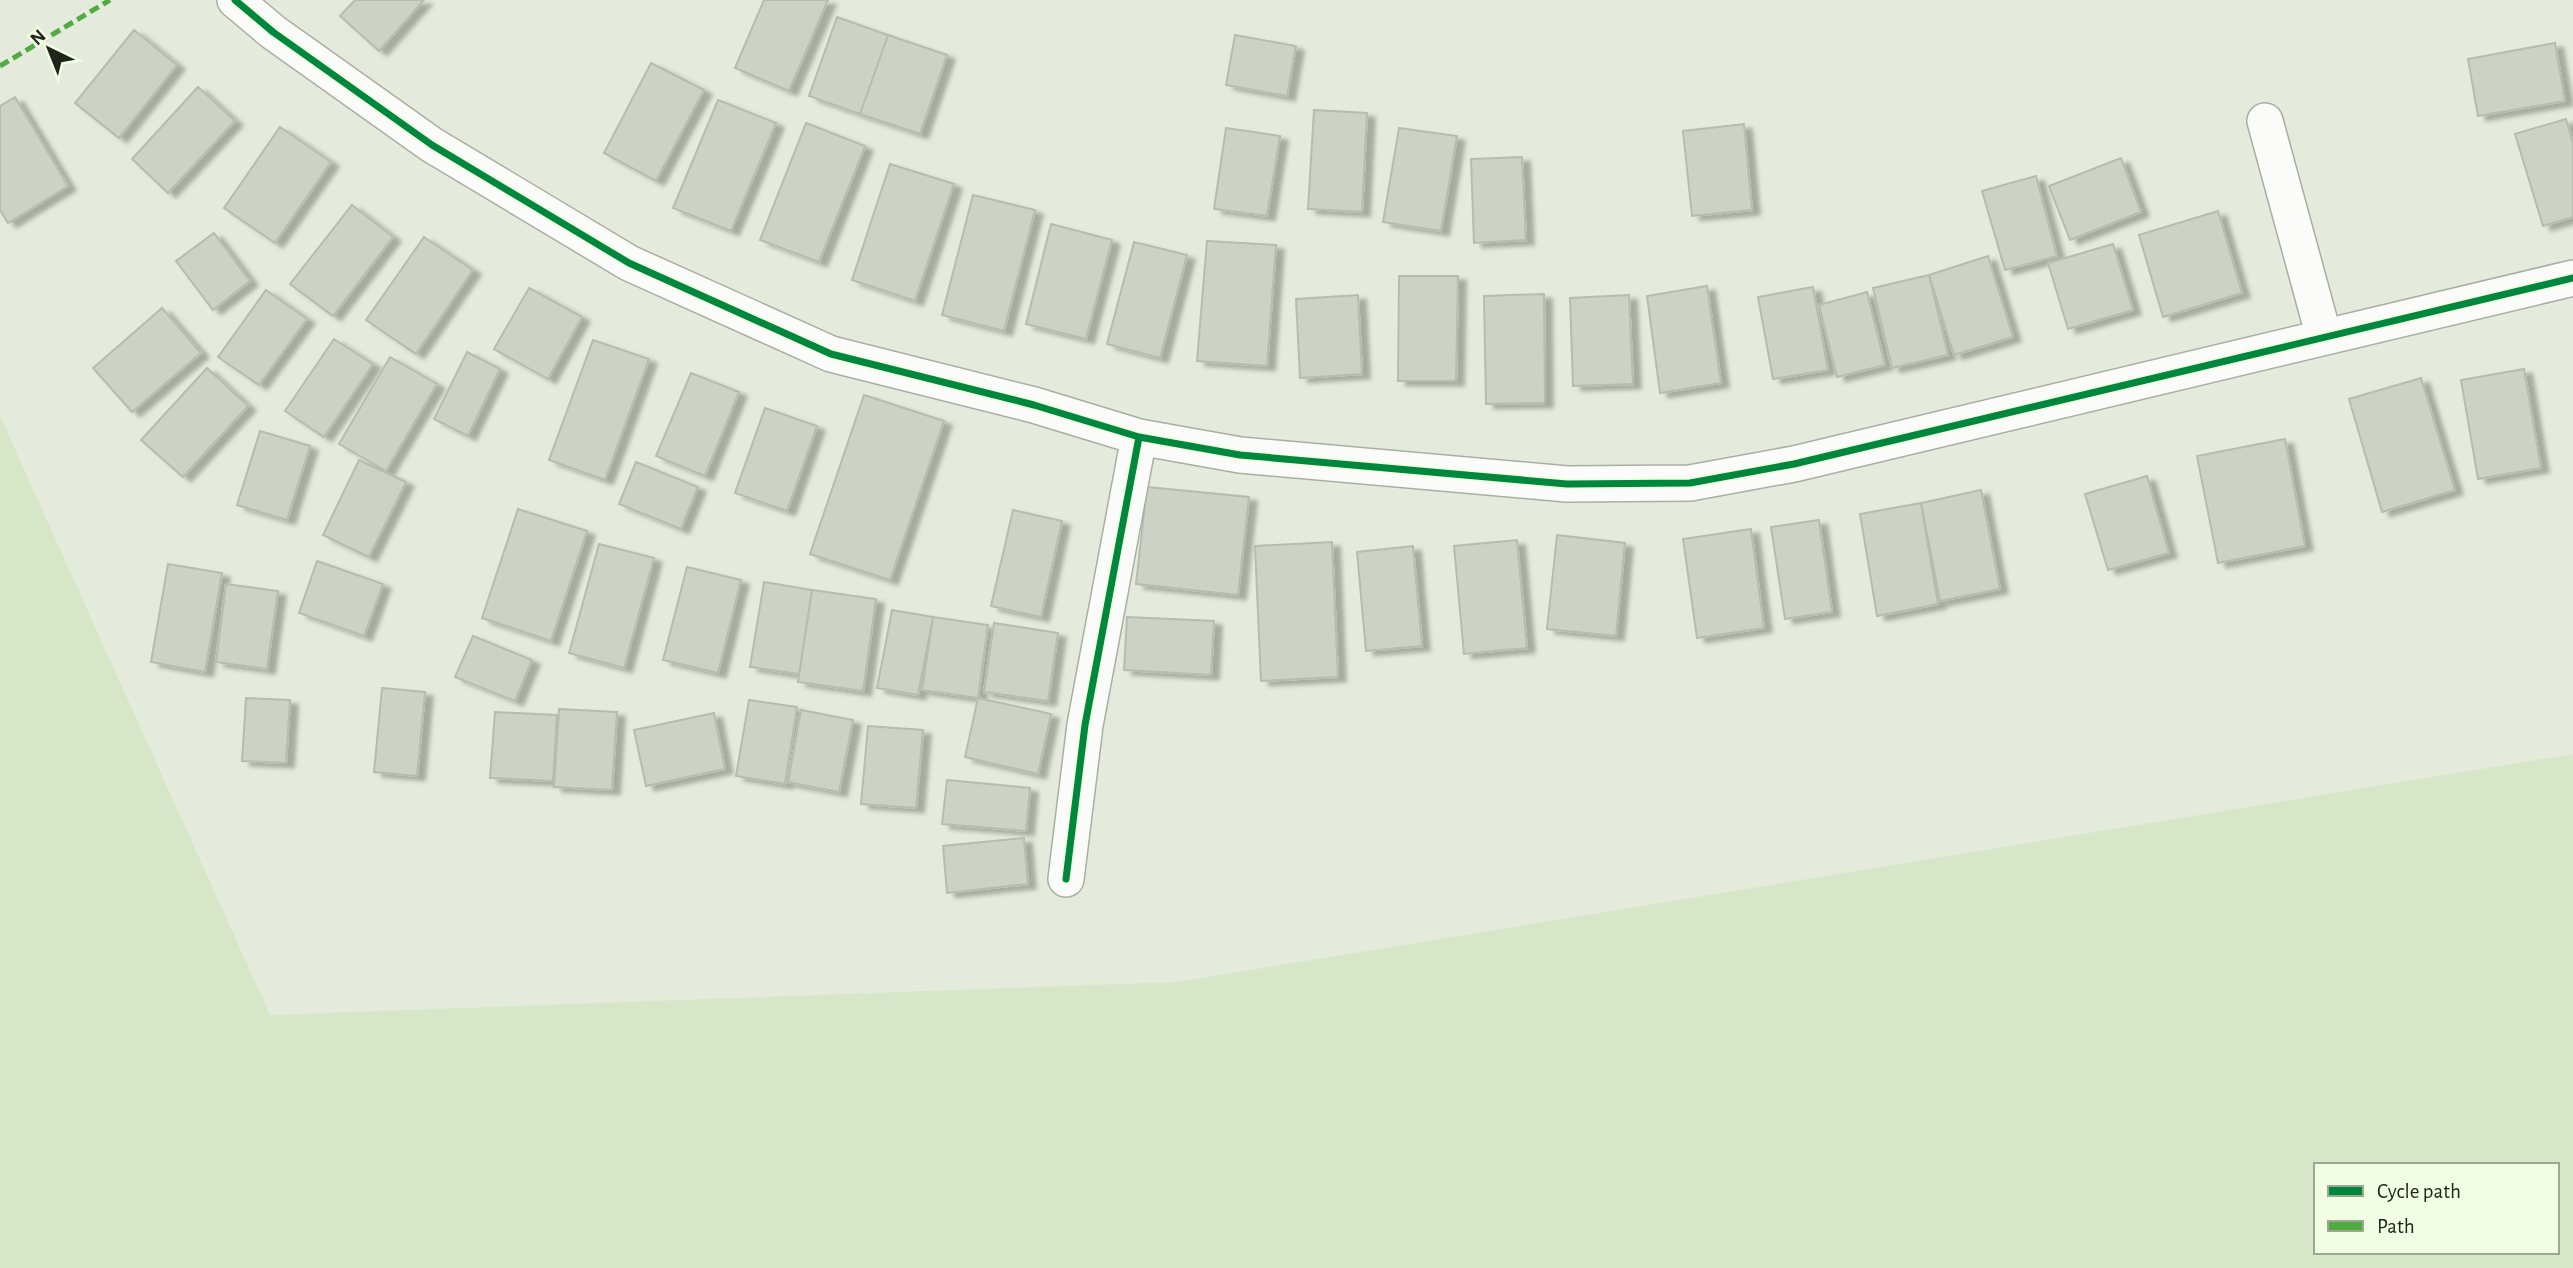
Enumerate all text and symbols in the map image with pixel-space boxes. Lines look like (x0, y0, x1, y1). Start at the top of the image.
north arrow (14, 14, 84, 84)
text: N (27, 26, 50, 49)
legend (2314, 1163, 2559, 1254)
text: Cycle path (2377, 1181, 2461, 1202)
text: Path (2377, 1216, 2415, 1237)

